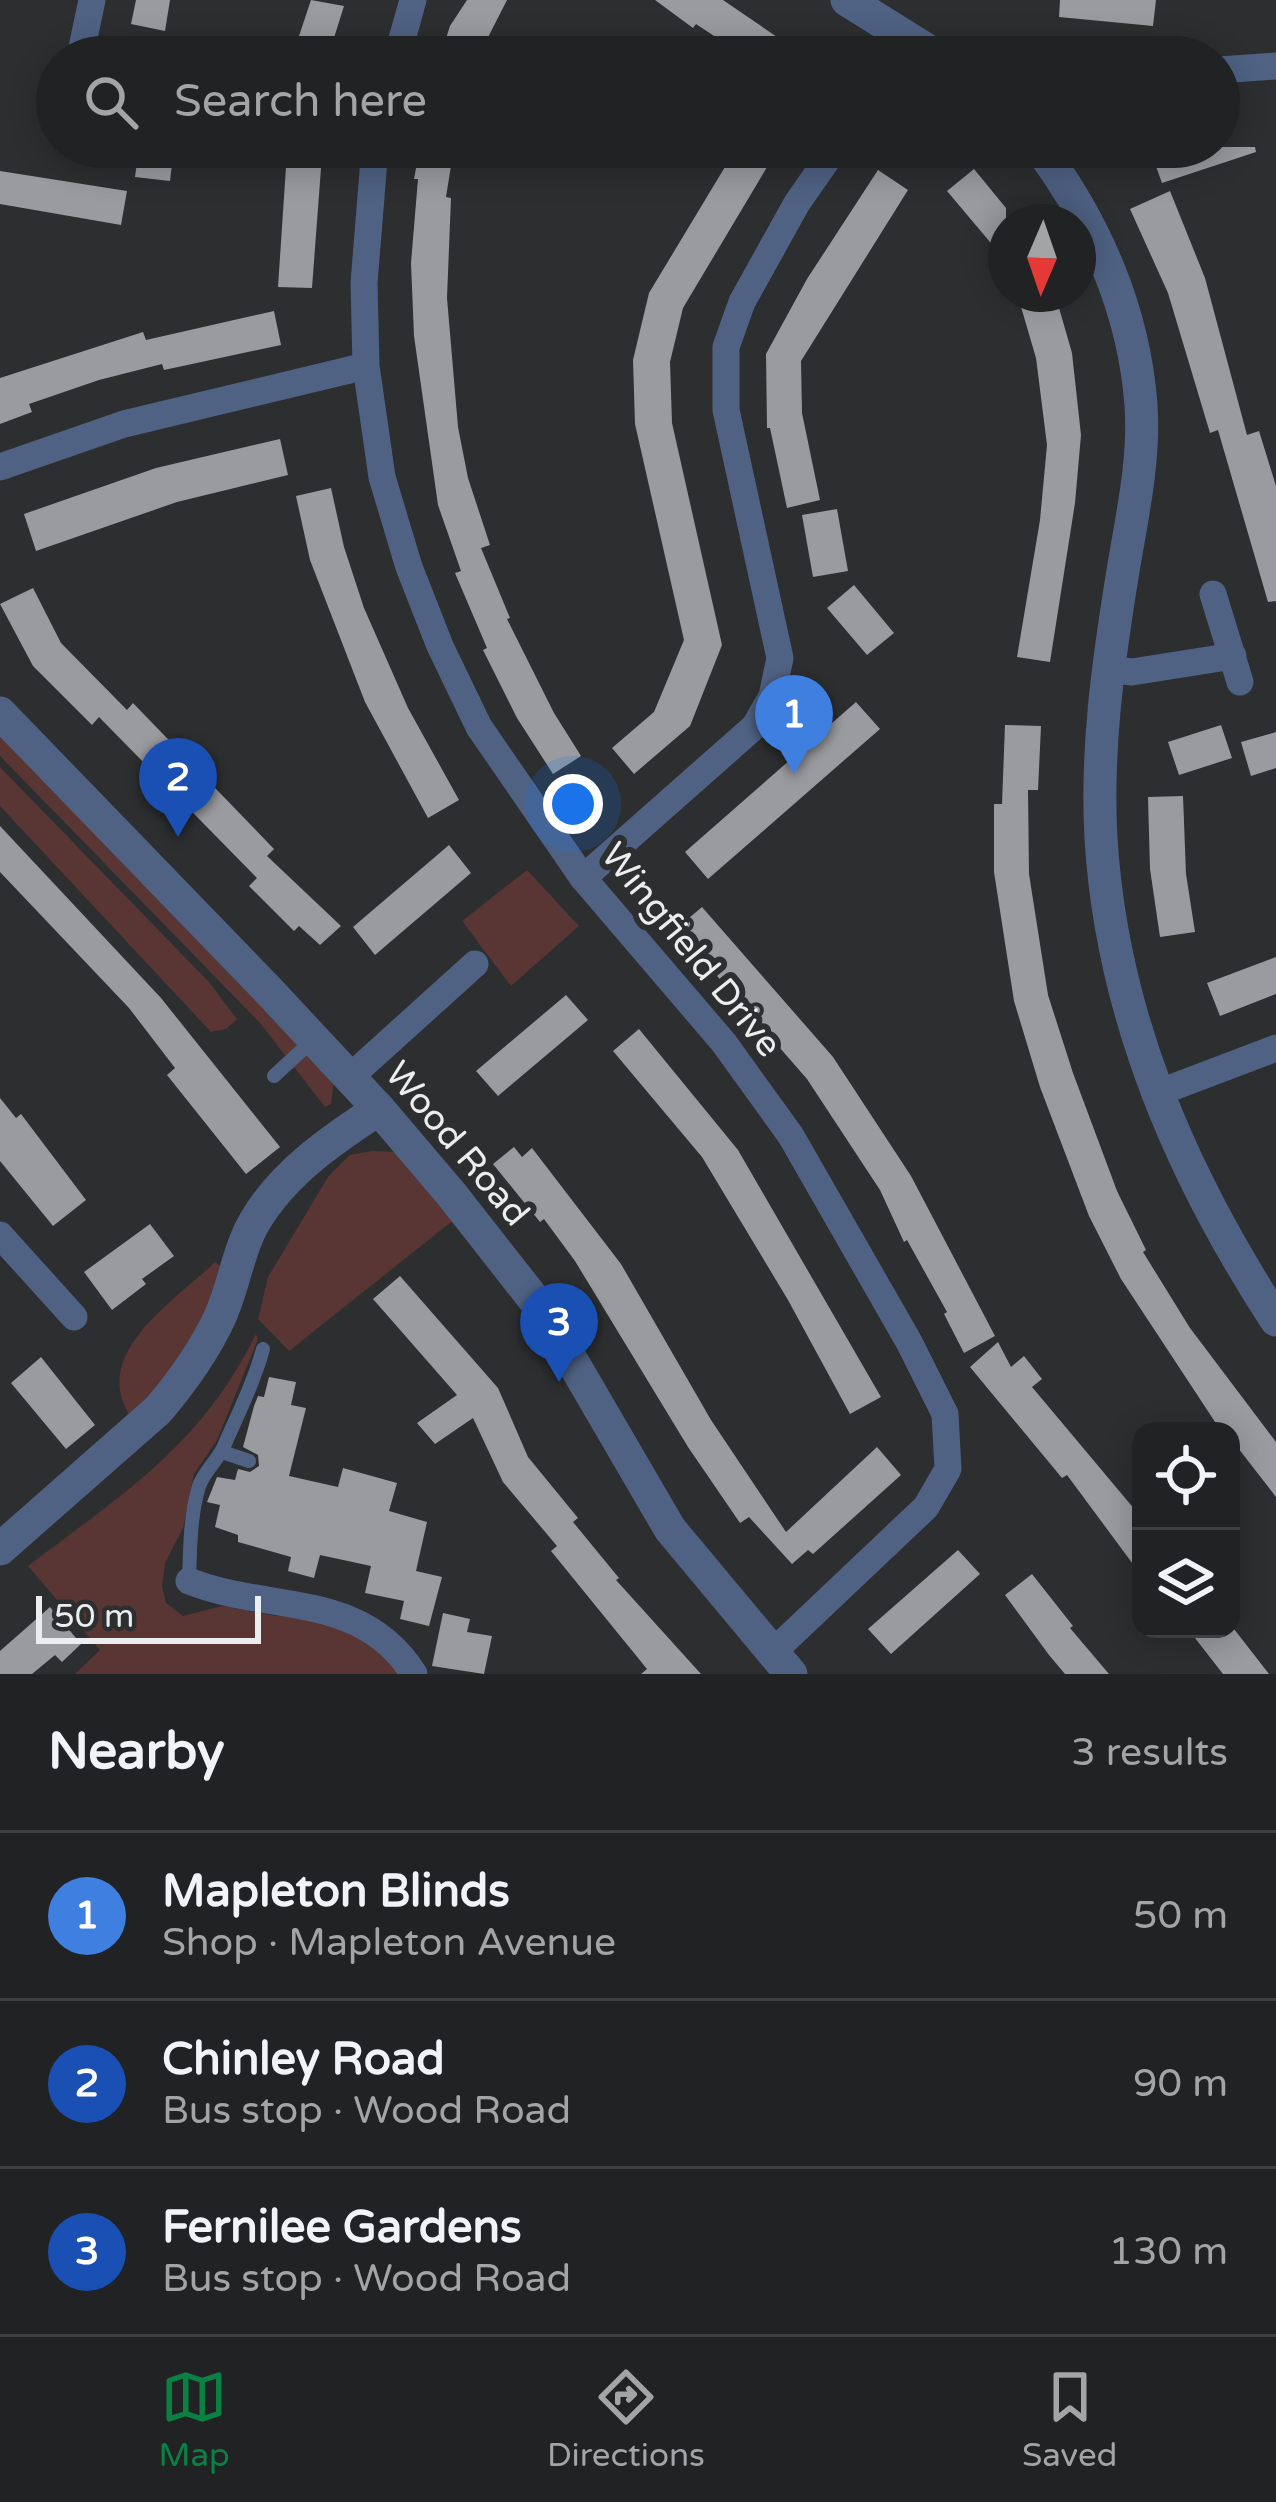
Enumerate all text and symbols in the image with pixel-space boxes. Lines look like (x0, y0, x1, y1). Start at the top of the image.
search box (36, 36, 1240, 168)
icon: search (78, 69, 144, 135)
text: Search here (174, 75, 427, 129)
north arrow (988, 204, 1096, 312)
pin: 1 (755, 675, 833, 774)
pin: 2 (139, 738, 217, 837)
your location (543, 774, 603, 834)
street label: Wingfield Drive (592, 834, 790, 1066)
street label: Wood Road (376, 1053, 538, 1235)
pin: 3 (520, 1283, 598, 1382)
map controls (1132, 1422, 1240, 1638)
button: locate (1132, 1422, 1240, 1530)
button: layers (1132, 1530, 1240, 1638)
scale bar (36, 1590, 261, 1643)
text: 50 m (54, 1597, 134, 1636)
text: Nearby (48, 1721, 225, 1783)
text: 3 results (1071, 1729, 1228, 1776)
text: Mapleton Blinds (162, 1865, 510, 1919)
text: 1 (75, 1892, 99, 1939)
text: 50 m (1133, 1892, 1228, 1939)
text: Shop · Mapleton Avenue (162, 1919, 616, 1966)
text: Chinley Road (162, 2033, 445, 2087)
text: 2 (75, 2060, 99, 2107)
text: 90 m (1133, 2060, 1228, 2107)
text: Bus stop · Wood Road (162, 2087, 571, 2134)
text: Fernilee Gardens (162, 2201, 522, 2255)
text: 3 (75, 2228, 99, 2275)
text: 130 m (1109, 2228, 1228, 2275)
text: Bus stop · Wood Road (162, 2255, 571, 2302)
tab: Map (159, 2364, 230, 2475)
tab: Directions (547, 2364, 705, 2475)
tab: Saved (1022, 2364, 1117, 2475)

